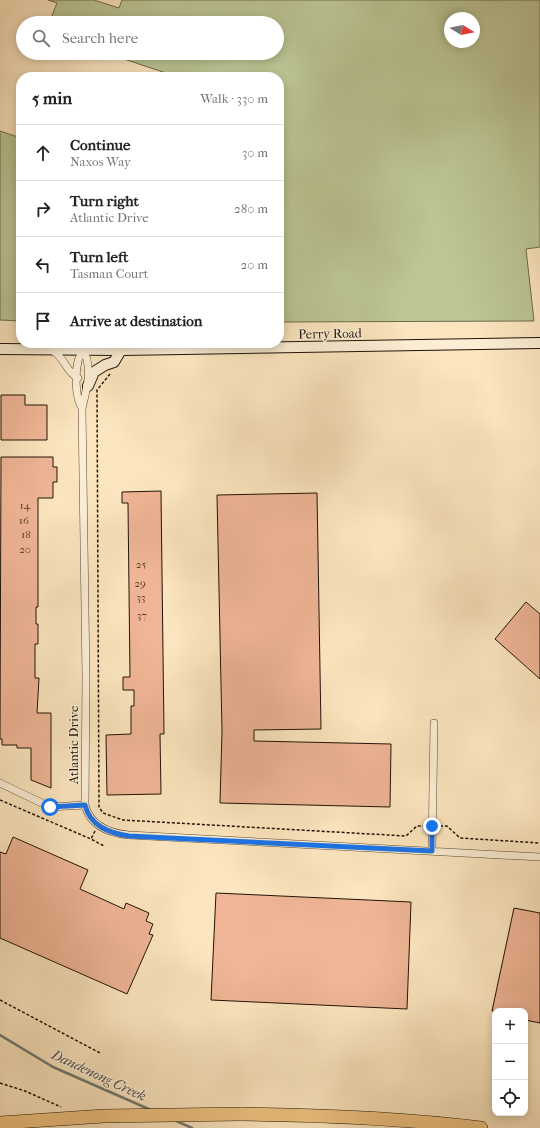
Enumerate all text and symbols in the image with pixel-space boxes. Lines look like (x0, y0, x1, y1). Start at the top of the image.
north arrow (444, 12, 480, 48)
search box (16, 16, 284, 60)
icon: search (30, 27, 52, 49)
text: Search here (62, 29, 138, 47)
text: 5 min (32, 88, 72, 108)
text: Walk · 330 m (200, 91, 268, 106)
text: Continue (70, 136, 130, 154)
icon: ahead (32, 142, 54, 164)
text: 30 m (242, 145, 268, 160)
text: Naxos Way (70, 154, 131, 169)
text: Turn right (70, 192, 139, 210)
icon: right (32, 198, 54, 220)
text: 280 m (234, 201, 268, 216)
text: Atlantic Drive (70, 210, 149, 225)
text: Turn left (70, 248, 128, 266)
icon: left (32, 254, 54, 276)
text: 20 m (241, 257, 268, 272)
text: Tasman Court (70, 266, 148, 281)
icon: arrive (32, 310, 54, 332)
text: Arrive at destination (70, 312, 202, 330)
street label: Perry Road (298, 325, 363, 342)
house number: 14 (20, 499, 31, 512)
house number: 16 (19, 514, 29, 527)
house number: 18 (21, 528, 31, 541)
house number: 20 (19, 543, 31, 556)
house number: 25 (136, 558, 146, 571)
house number: 29 (134, 577, 146, 590)
house number: 33 (136, 591, 146, 604)
house number: 37 (137, 609, 147, 622)
street label: Atlantic Drive (66, 705, 81, 785)
route start (41, 798, 59, 816)
route end (423, 817, 441, 835)
map controls (492, 1008, 528, 1116)
button: + (492, 1008, 528, 1044)
button: − (492, 1044, 528, 1080)
water label: Dandenong Creek (48, 1046, 149, 1105)
button: locate (492, 1080, 528, 1116)

